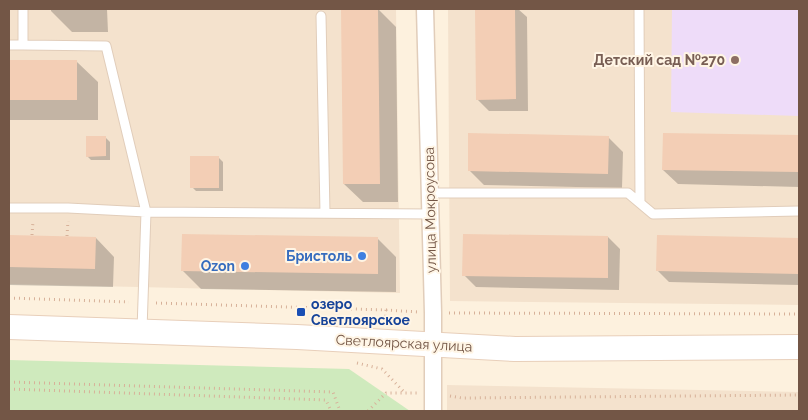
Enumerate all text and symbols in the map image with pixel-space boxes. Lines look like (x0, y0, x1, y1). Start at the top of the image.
place label: Детский сад №270 (594, 52, 725, 68)
marker: Детский сад №270 (729, 54, 741, 66)
street label: улица Мокроусова (421, 147, 439, 273)
place label: Бристоль (286, 248, 353, 264)
marker: Бристоль (356, 250, 368, 262)
place label: Ozon (201, 258, 235, 274)
marker: Ozon (239, 260, 251, 272)
place label: озеро Светлоярское (311, 296, 410, 328)
marker: озеро Светлоярское (295, 306, 307, 318)
street label: Светлоярская улица (335, 331, 473, 355)

